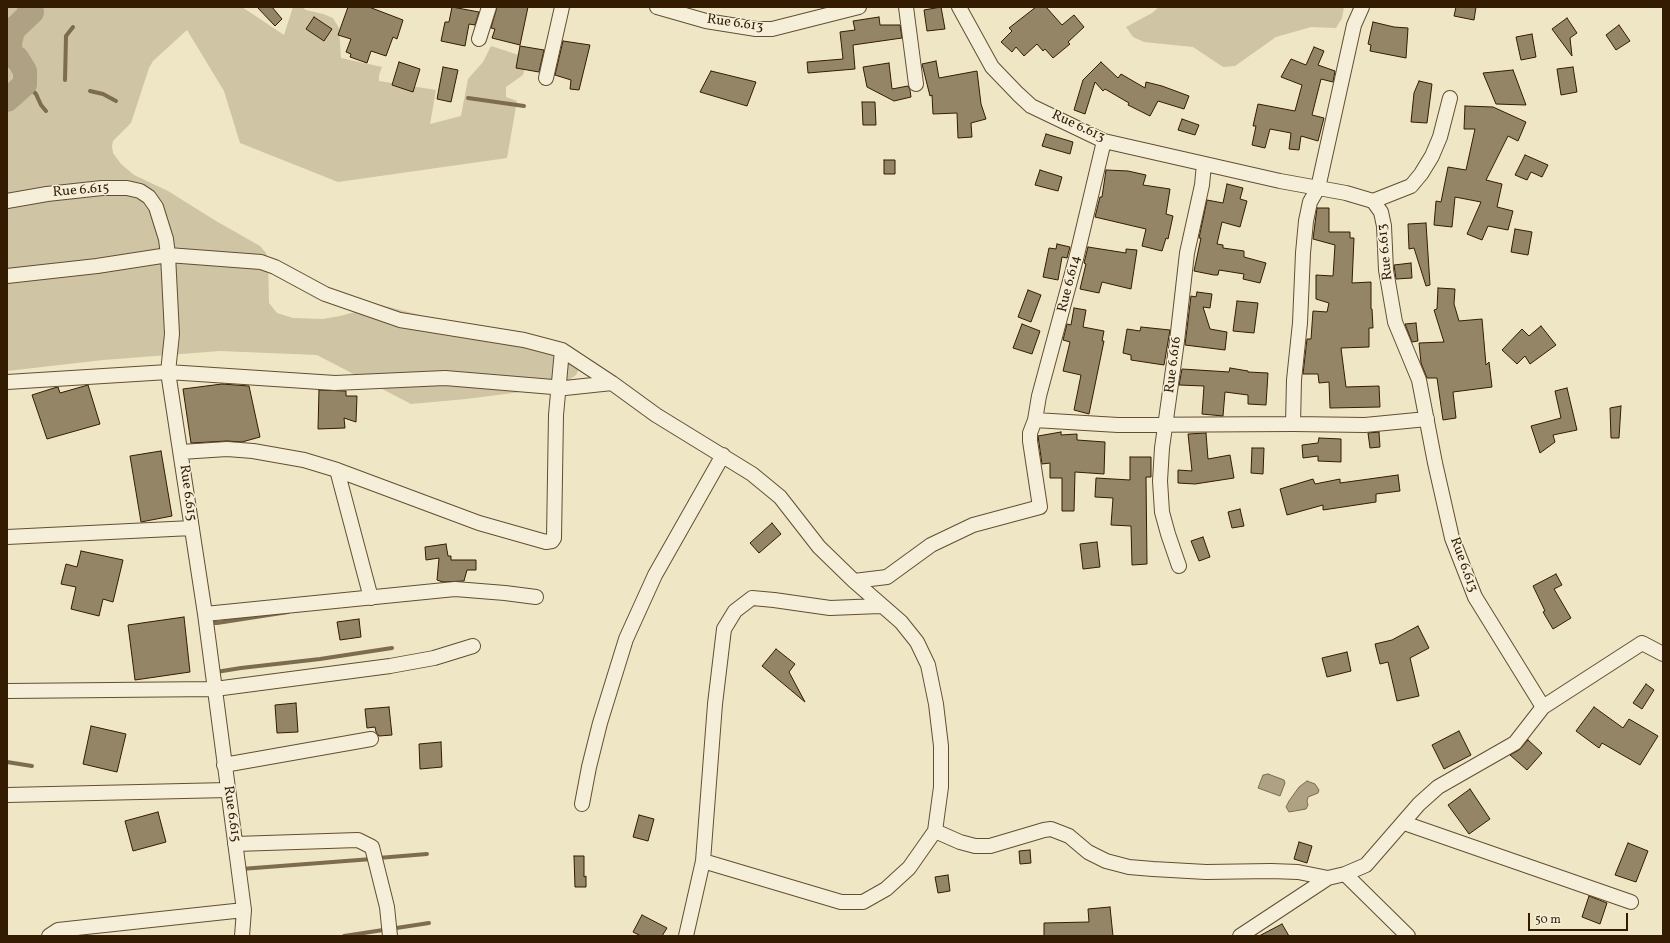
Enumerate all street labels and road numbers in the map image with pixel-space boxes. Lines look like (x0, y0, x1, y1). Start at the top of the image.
street label: Rue 6.613 (706, 12, 764, 36)
street label: Rue 6.613 (1049, 107, 1107, 147)
street label: Rue 6.615 (52, 180, 110, 202)
street label: Rue 6.613 (1375, 223, 1397, 281)
street label: Rue 6.614 (1055, 254, 1085, 314)
street label: Rue 6.616 (1162, 336, 1186, 394)
street label: Rue 6.615 (175, 464, 199, 522)
street label: Rue 6.613 (1445, 535, 1481, 595)
street label: Rue 6.615 (219, 785, 243, 843)

